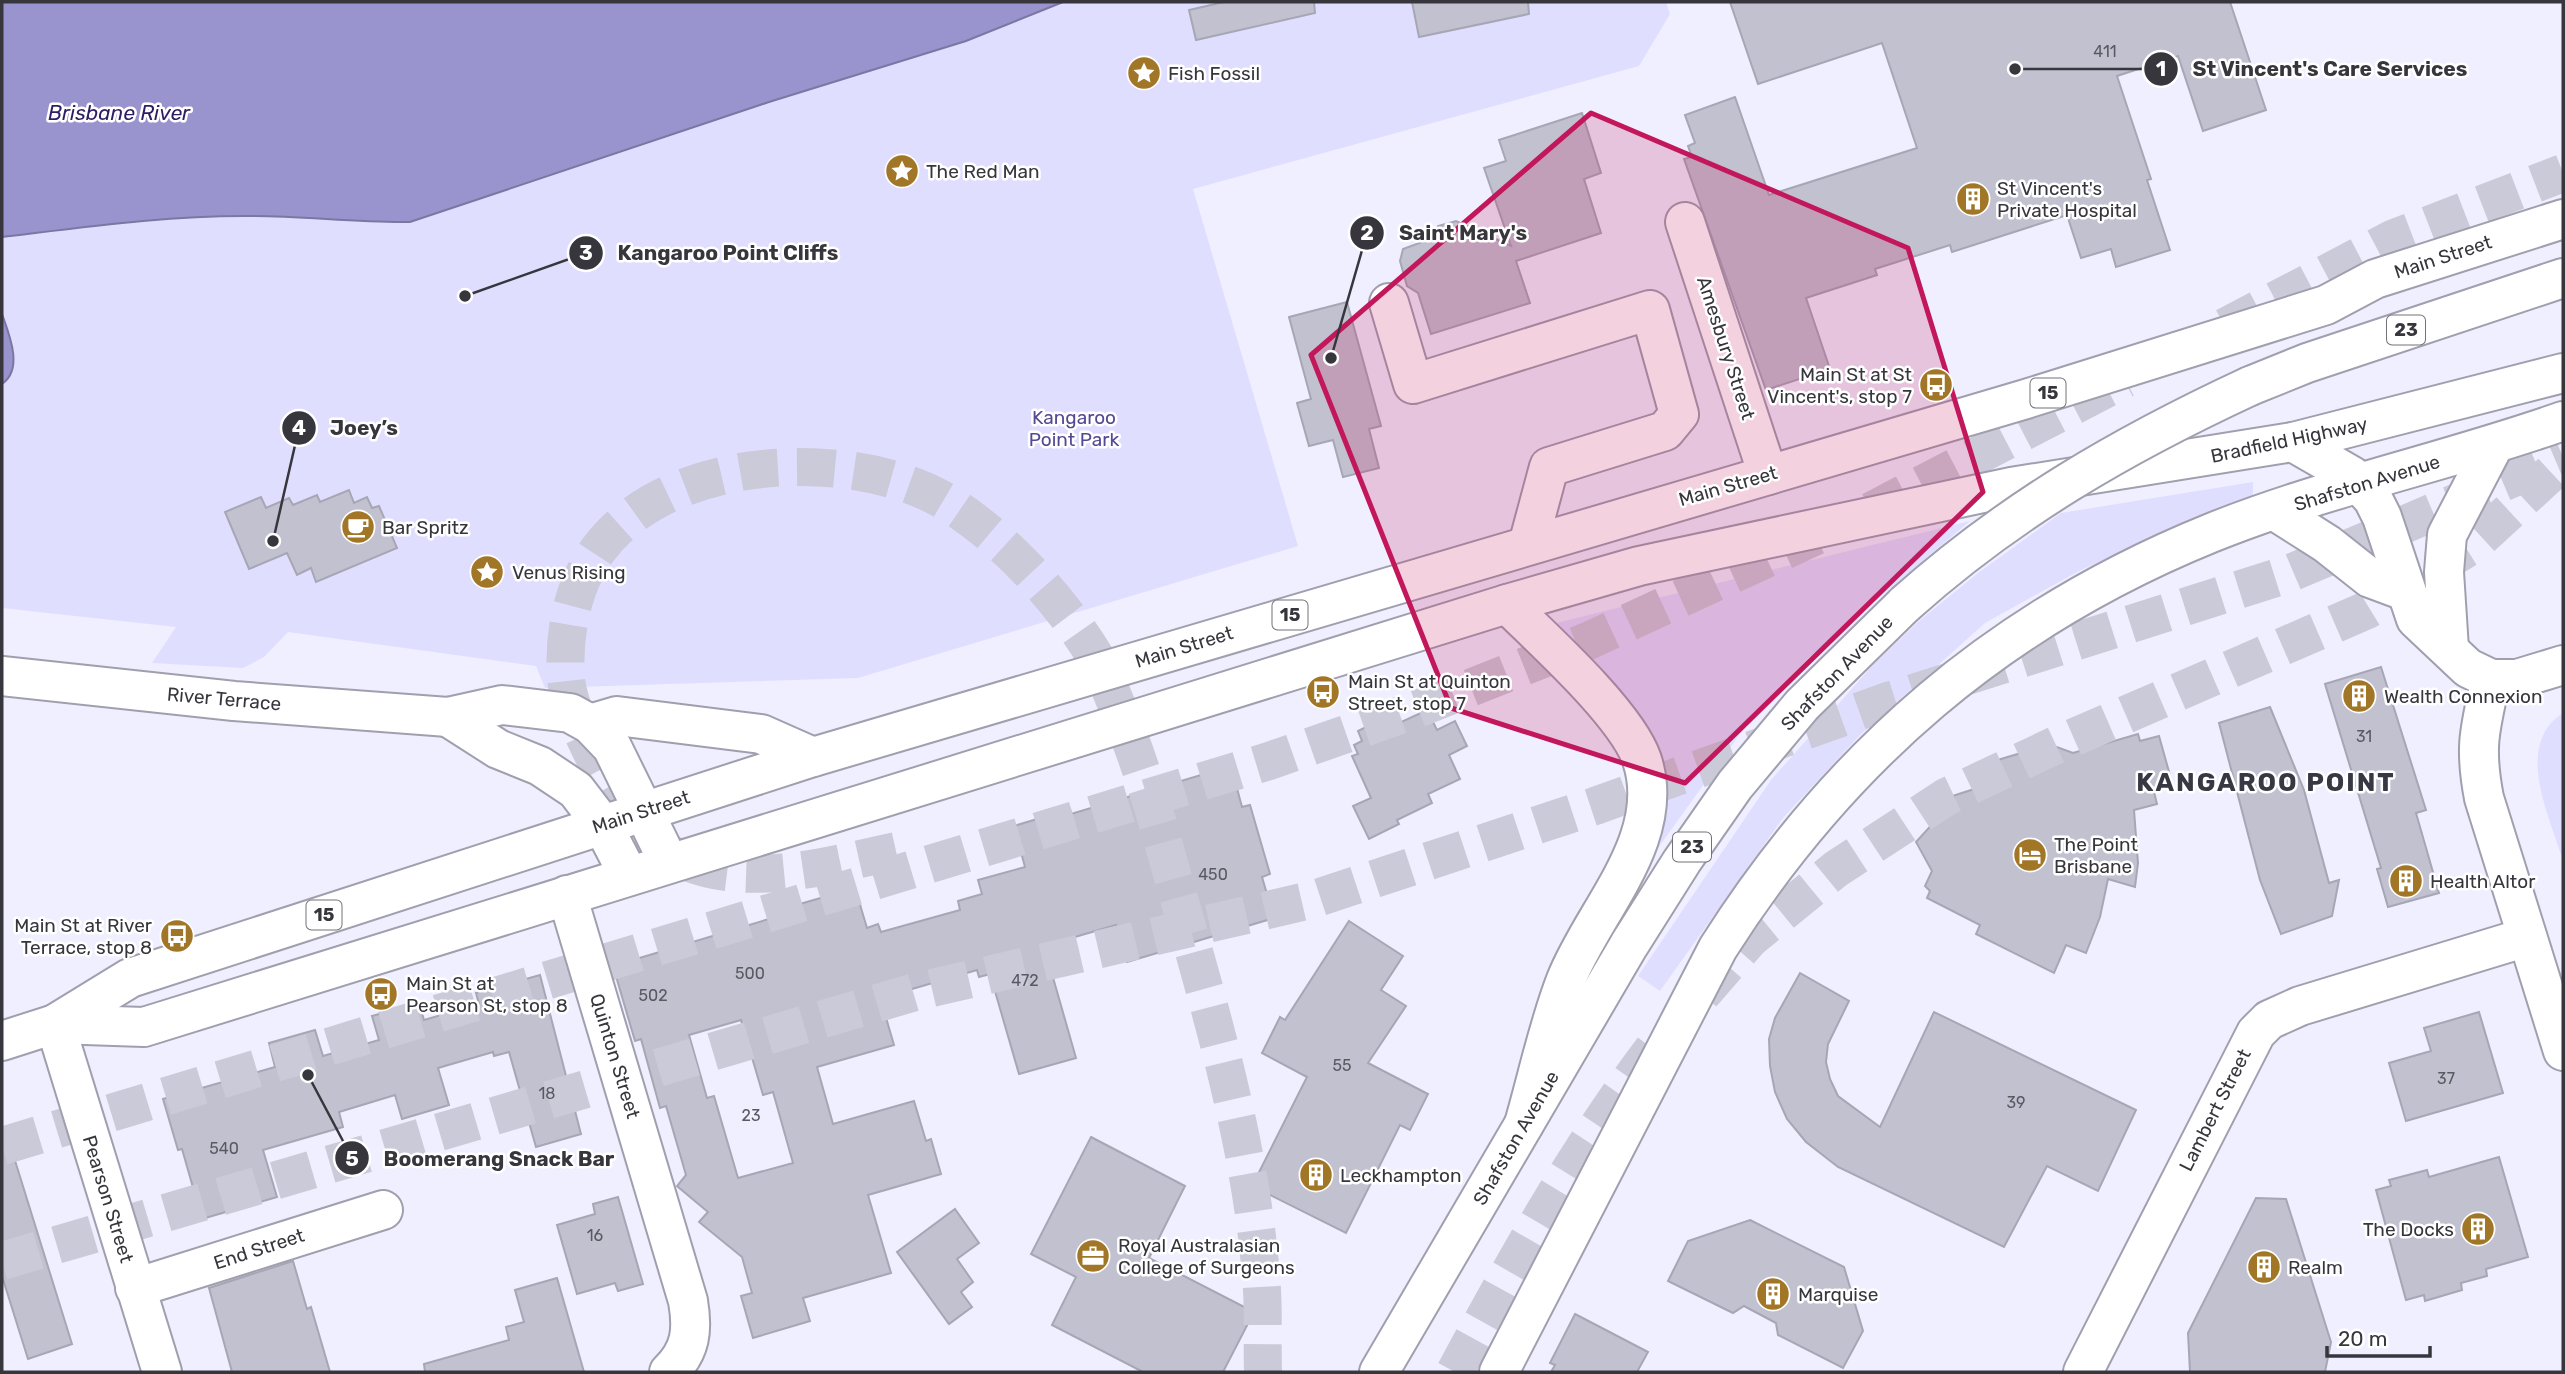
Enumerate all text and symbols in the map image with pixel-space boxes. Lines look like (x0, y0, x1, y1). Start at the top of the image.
house number: 411 (2093, 42, 2117, 61)
callout: St Vincent's Care Services (2144, 48, 2482, 90)
place icon: Fish Fossil (1125, 54, 1163, 92)
text: 1 (2156, 56, 2166, 81)
text: St Vincent's Care Services (2193, 56, 2467, 81)
place label: Fish Fossil (1168, 62, 1260, 85)
water label: Brisbane River (48, 100, 191, 125)
place icon: The Red Man (883, 152, 921, 190)
place label: The Red Man (926, 160, 1040, 183)
place label: St Vincent's Private Hospital (1997, 177, 2137, 222)
building icon: St Vincent's Private Hospital (1954, 180, 1992, 218)
callout: Saint Mary's (1349, 212, 1541, 254)
text: 2 (1360, 220, 1374, 245)
text: Saint Mary's (1399, 220, 1527, 245)
street label: Main Street (2391, 230, 2495, 284)
callout: Kangaroo Point Cliffs (568, 232, 852, 274)
text: 3 (579, 240, 593, 265)
text: Kangaroo Point Cliffs (618, 240, 838, 265)
street label: Amesbury Street (1692, 273, 1760, 423)
road number: 23 (2387, 316, 2425, 344)
place label: Main St at St Vincent's, stop 7 (1767, 363, 1913, 408)
bus stop icon: Main St at St Vincent's, stop 7 (1917, 366, 1955, 404)
road number: 15 (2030, 379, 2066, 408)
park label: Kangaroo Point Park (1029, 406, 1119, 451)
callout: Joey’s (281, 407, 412, 449)
street label: Bradfield Highway (2208, 412, 2370, 468)
text: 4 (292, 415, 306, 440)
text: Joey’s (330, 415, 398, 440)
street label: Shafston Avenue (2291, 450, 2443, 516)
street label: Main Street (1676, 461, 1780, 511)
cafe icon: Bar Spritz (339, 508, 377, 546)
place label: Bar Spritz (382, 516, 469, 539)
place icon: Venus Rising (468, 553, 506, 591)
place label: Venus Rising (512, 561, 626, 584)
road number: 15 (1272, 600, 1308, 630)
street label: Shafston Avenue (1776, 611, 1898, 735)
street label: Main Street (1132, 621, 1236, 673)
place label: Main St at Quinton Street, stop 7 (1348, 670, 1511, 715)
bus stop icon: Main St at Quinton Street, stop 7 (1304, 673, 1342, 711)
building icon: Wealth Connexion (2340, 677, 2378, 715)
street label: River Terrace (166, 683, 282, 715)
place label: Wealth Connexion (2384, 685, 2543, 708)
house number: 31 (2356, 727, 2372, 746)
district label: KANGAROO POINT (2136, 767, 2396, 798)
street label: Main Street (589, 785, 693, 839)
road number: 23 (1673, 832, 1711, 862)
place label: The Point Brisbane (2054, 833, 2138, 878)
hotel icon: The Point Brisbane (2011, 836, 2049, 874)
building icon: Health Altor (2387, 862, 2425, 900)
house number: 450 (1198, 865, 1228, 884)
place label: Health Altor (2430, 870, 2536, 893)
road number: 15 (306, 900, 342, 930)
place label: Main St at River Terrace, stop 8 (14, 914, 153, 959)
bus stop icon: Main St at River Terrace, stop 8 (158, 917, 196, 955)
house number: 500 (735, 964, 765, 983)
house number: 472 (1011, 971, 1039, 990)
place label: Main St at Pearson St, stop 8 (406, 972, 568, 1017)
bus stop icon: Main St at Pearson St, stop 8 (362, 975, 400, 1013)
house number: 502 (638, 986, 668, 1005)
street label: Quinton Street (585, 991, 645, 1122)
street label: Lambert Street (2174, 1044, 2256, 1175)
house number: 55 (1332, 1056, 1352, 1075)
street label: Shafston Avenue (1468, 1067, 1564, 1209)
house number: 37 (2437, 1069, 2455, 1088)
house number: 18 (538, 1084, 556, 1103)
house number: 39 (2006, 1093, 2026, 1112)
house number: 23 (741, 1106, 761, 1125)
street label: Pearson Street (78, 1132, 138, 1266)
callout: Boomerang Snack Bar (335, 1137, 628, 1179)
house number: 540 (209, 1139, 239, 1158)
text: 5 (345, 1146, 359, 1171)
text: Boomerang Snack Bar (384, 1146, 615, 1171)
building icon: Leckhampton (1297, 1156, 1335, 1194)
place label: Leckhampton (1340, 1164, 1461, 1187)
building icon: The Docks (2459, 1210, 2497, 1248)
place label: The Docks (2363, 1218, 2454, 1241)
street label: End Street (211, 1223, 308, 1274)
house number: 16 (587, 1226, 604, 1245)
place label: Royal Australasian College of Surgeons (1118, 1234, 1295, 1279)
office icon: Royal Australasian College of Surgeons (1074, 1237, 1112, 1275)
building icon: Realm (2245, 1248, 2283, 1286)
place label: Realm (2288, 1256, 2343, 1279)
building icon: Marquise (1754, 1275, 1792, 1313)
place label: Marquise (1798, 1283, 1878, 1306)
scale bar (2327, 1314, 2430, 1358)
text: 20 m (2338, 1326, 2387, 1351)

